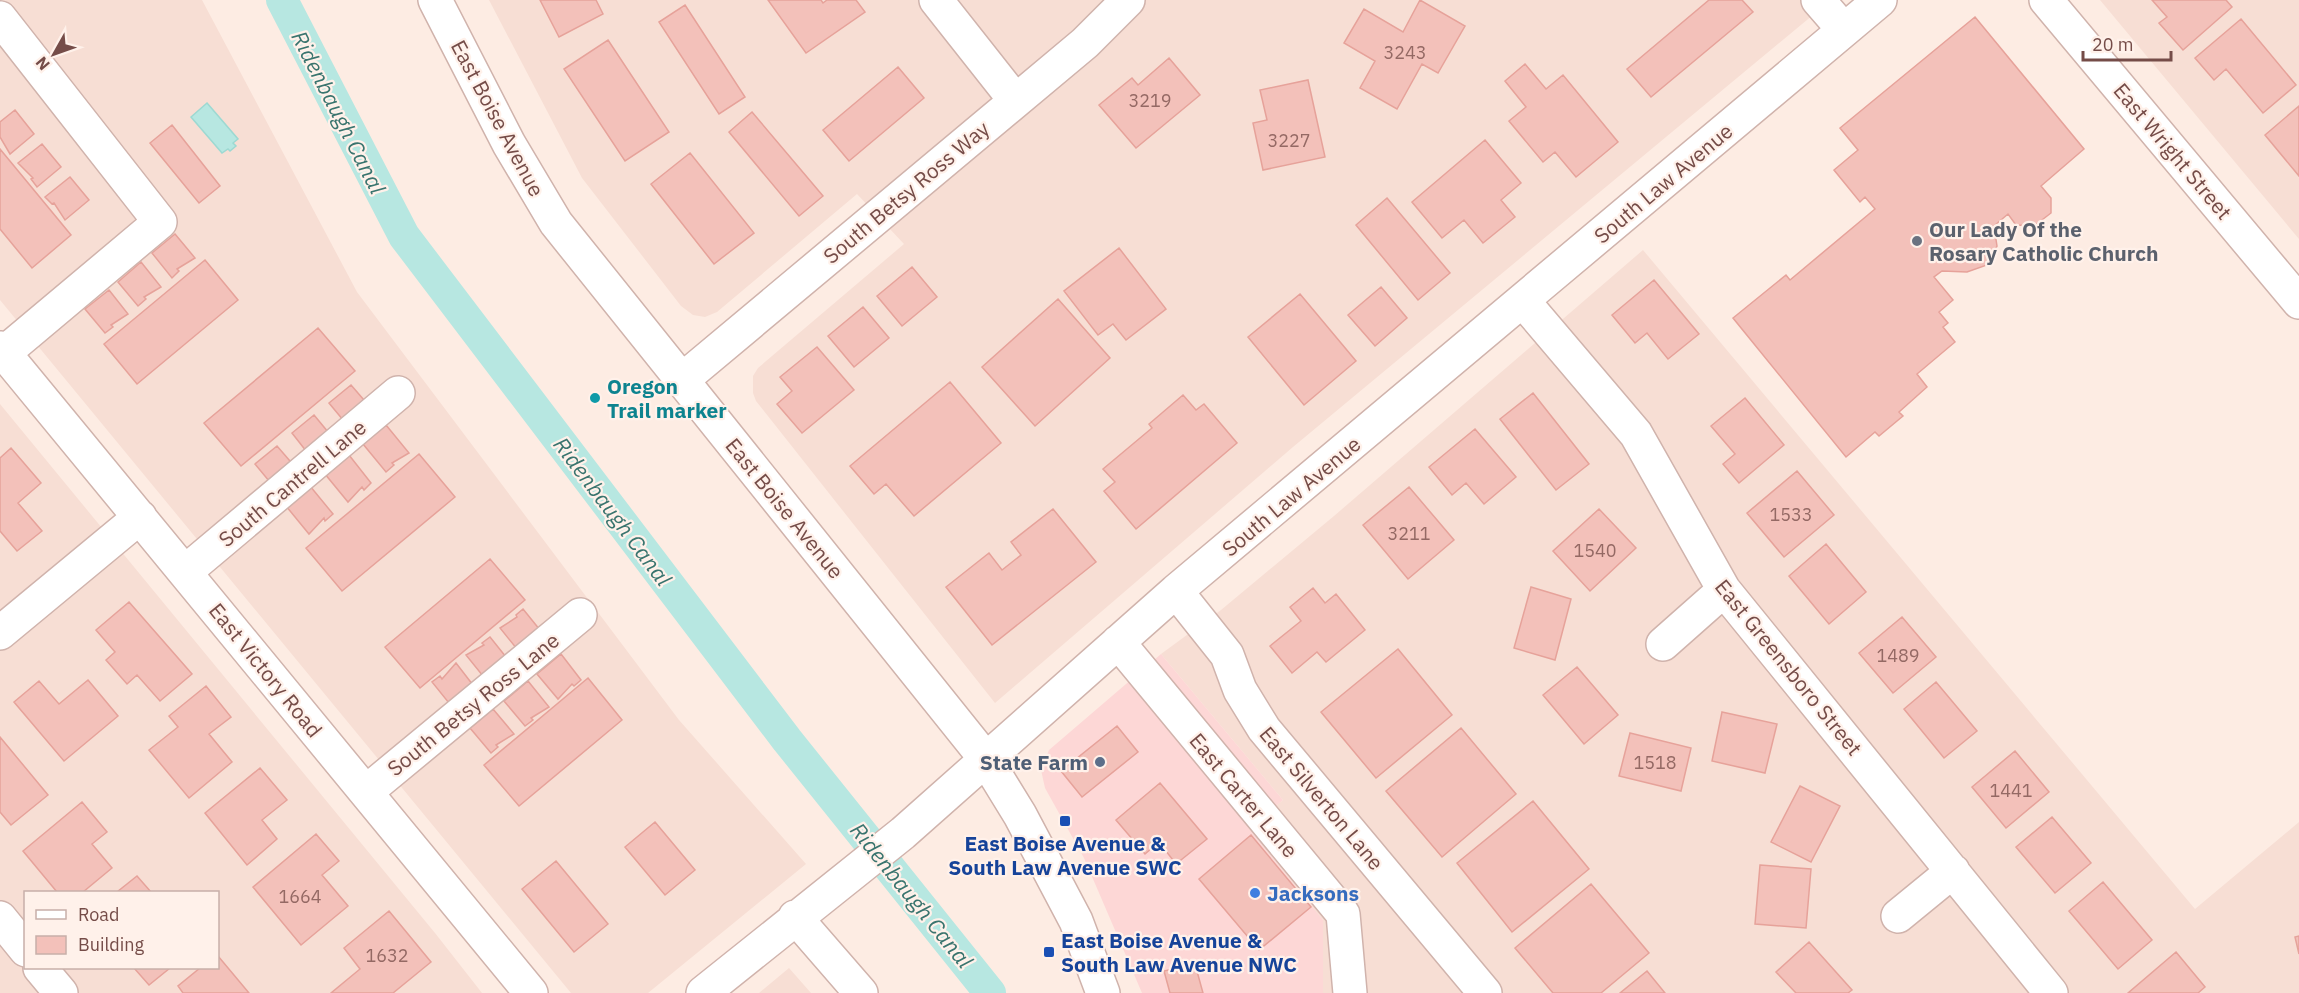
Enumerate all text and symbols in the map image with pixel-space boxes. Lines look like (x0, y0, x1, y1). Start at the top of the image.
north arrow (24, 24, 84, 84)
scale bar (2083, 24, 2172, 62)
water label: Ridenbaugh Canal (285, 25, 393, 199)
text: 20 m (2092, 33, 2134, 56)
street label: East Boise Avenue (445, 35, 551, 201)
house number: 3243 (1383, 41, 1427, 64)
text: N (31, 53, 54, 75)
street label: East Wright Street (2108, 77, 2238, 225)
house number: 3219 (1128, 89, 1172, 112)
street label: South Betsy Ross Way (817, 114, 995, 270)
street label: South Law Avenue (1588, 117, 1738, 249)
house number: 3227 (1267, 129, 1311, 152)
place label: Our Lady Of the Rosary Catholic Church (1929, 215, 2159, 267)
marker: Our Lady Of the Rosary Catholic Church (1910, 234, 1924, 248)
place label: Oregon Trail marker (607, 372, 727, 424)
marker: Oregon Trail marker (588, 391, 602, 405)
street label: South Cantrell Lane (212, 413, 372, 553)
street label: South Law Avenue (1216, 430, 1366, 562)
water label: Ridenbaugh Canal (547, 431, 679, 592)
street label: East Boise Avenue (720, 432, 850, 584)
house number: 1533 (1769, 503, 1813, 526)
house number: 3211 (1387, 522, 1431, 545)
house number: 1540 (1573, 539, 1617, 562)
street label: East Greensboro Street (1709, 573, 1869, 761)
street label: East Victory Road (203, 597, 329, 743)
street label: South Betsy Ross Lane (381, 626, 565, 782)
house number: 1489 (1876, 644, 1920, 667)
street label: East Silverton Lane (1254, 720, 1390, 876)
street label: East Carter Lane (1184, 727, 1304, 863)
place label: State Farm (980, 748, 1088, 776)
house number: 1518 (1633, 751, 1677, 774)
marker: State Farm (1093, 755, 1107, 769)
house number: 1441 (1989, 779, 2033, 802)
marker: East Boise Avenue & South Law Avenue SWC (1058, 814, 1072, 828)
water label: Ridenbaugh Canal (844, 816, 980, 974)
place label: East Boise Avenue & South Law Avenue SWC (948, 829, 1182, 881)
place label: Jacksons (1267, 879, 1359, 907)
house number: 1664 (278, 885, 322, 908)
marker: Jacksons (1248, 886, 1262, 900)
legend (24, 891, 219, 969)
text: Road (78, 903, 119, 926)
place label: East Boise Avenue & South Law Avenue NWC (1061, 926, 1297, 978)
text: Building (78, 933, 145, 956)
house number: 1632 (365, 944, 409, 967)
marker: East Boise Avenue & South Law Avenue NWC (1042, 945, 1056, 959)

